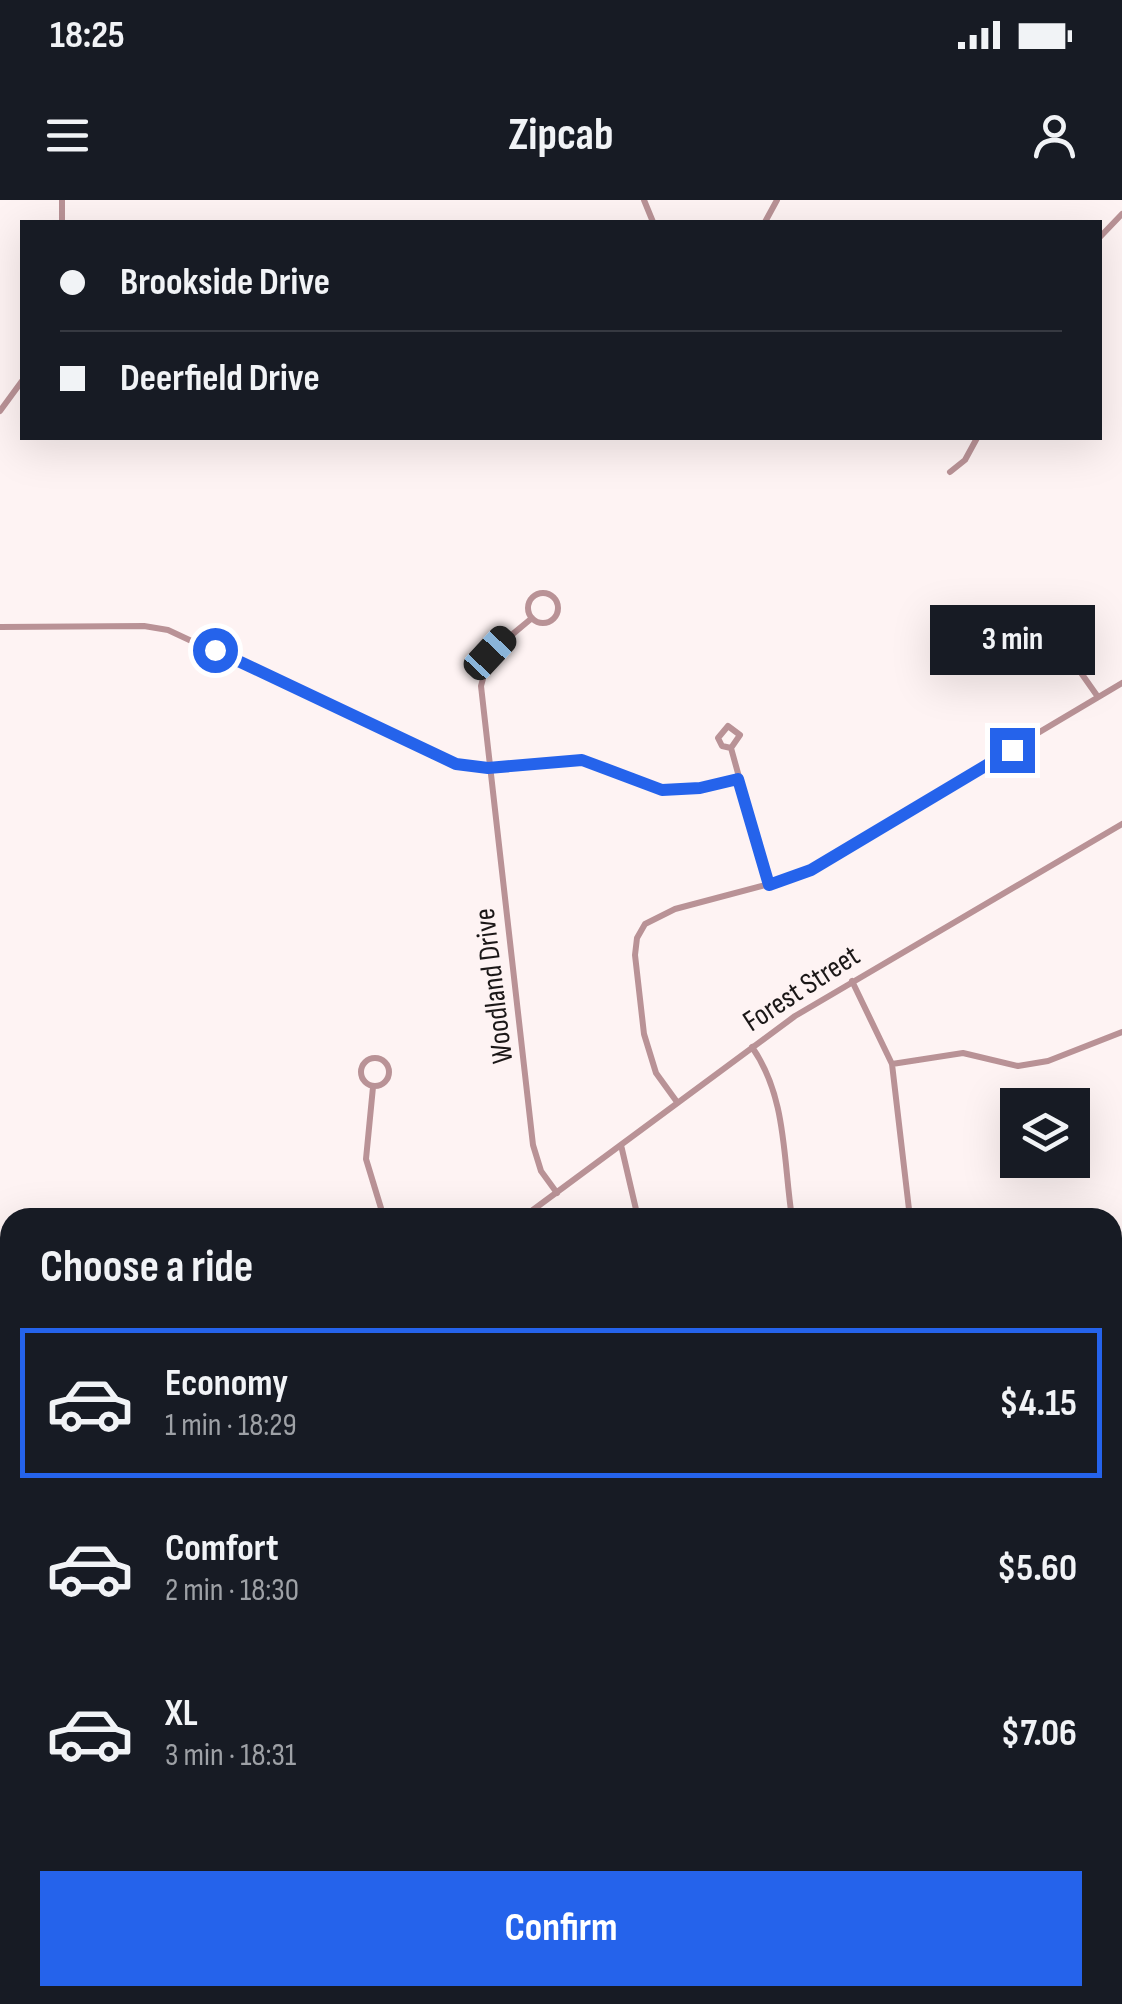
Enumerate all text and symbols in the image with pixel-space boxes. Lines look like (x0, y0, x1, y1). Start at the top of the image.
text: 18:25 (50, 13, 125, 58)
icon: menu (40, 108, 95, 163)
text: Zipcab (508, 108, 614, 163)
icon: person (1027, 108, 1082, 163)
text: Brookside Drive (120, 260, 330, 305)
text: Deerfield Drive (120, 356, 320, 401)
callout: 3 min (930, 605, 1094, 675)
text: 3 min (982, 620, 1043, 659)
car (459, 621, 521, 685)
route start (193, 628, 238, 673)
route end (990, 728, 1035, 773)
street label: Woodland Drive (467, 906, 521, 1066)
street label: Forest Street (737, 938, 867, 1040)
map controls (1000, 1088, 1090, 1178)
button: layers (1000, 1088, 1090, 1178)
text: Choose a ride (40, 1240, 253, 1295)
icon: car (45, 1358, 135, 1448)
text: Economy (165, 1361, 288, 1406)
text: $4.15 (999, 1381, 1077, 1426)
text: 1 min · 18:29 (165, 1406, 297, 1445)
icon: car (45, 1523, 135, 1613)
text: Comfort (165, 1526, 279, 1571)
text: $5.60 (997, 1546, 1077, 1591)
text: 2 min · 18:30 (165, 1571, 299, 1610)
icon: car (45, 1688, 135, 1778)
text: XL (165, 1691, 198, 1736)
text: $7.06 (1001, 1711, 1077, 1756)
text: 3 min · 18:31 (165, 1736, 296, 1775)
button: Confirm (40, 1871, 1082, 1986)

